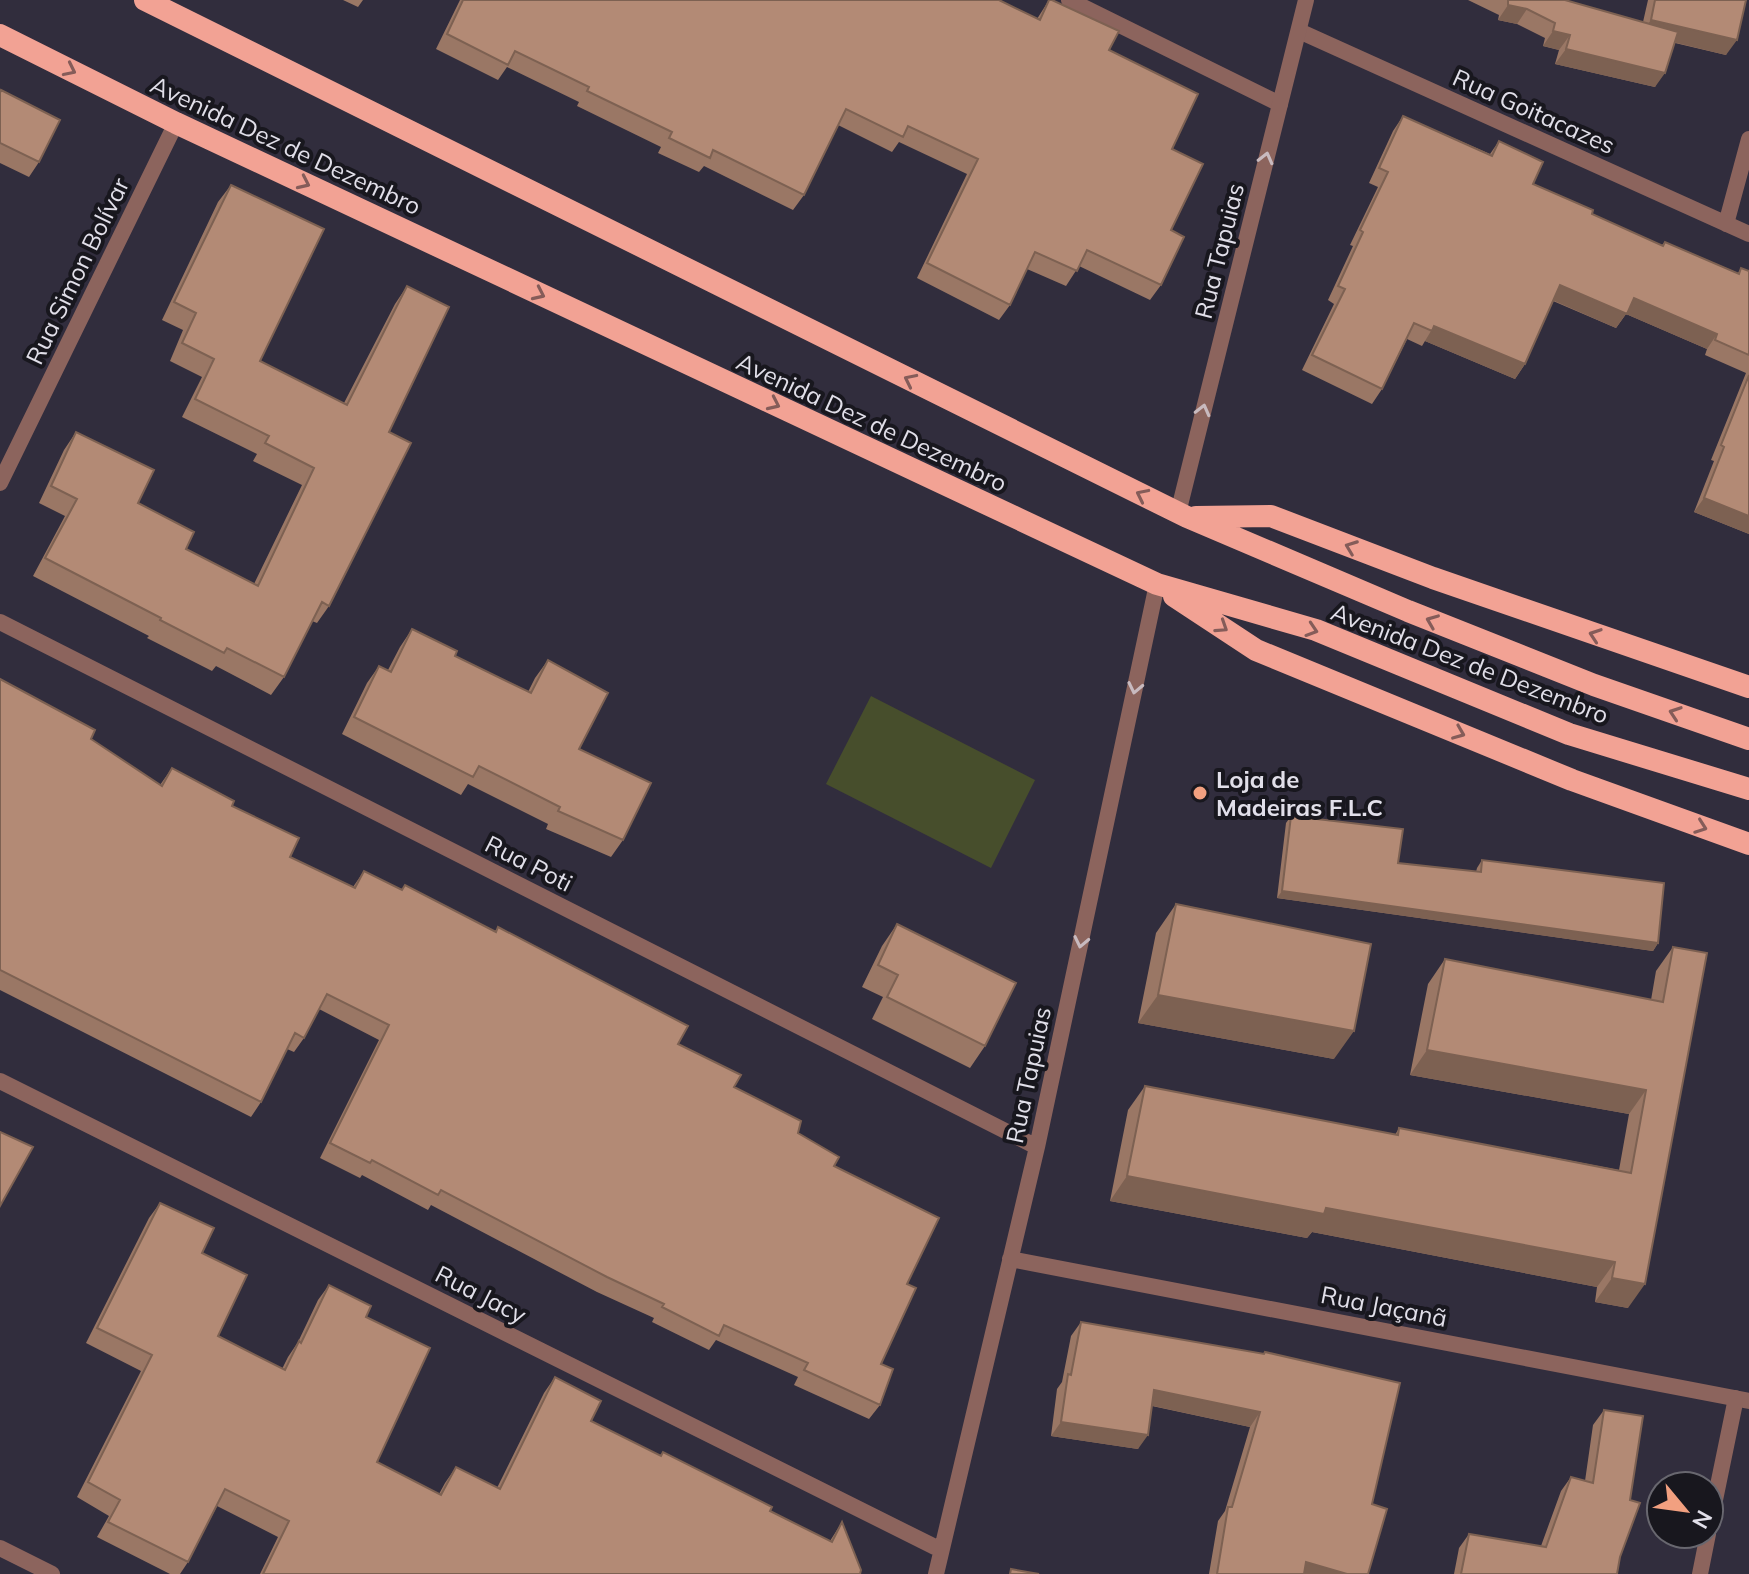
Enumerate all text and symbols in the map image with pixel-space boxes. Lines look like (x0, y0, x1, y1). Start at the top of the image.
one-way arrow (61, 60, 76, 75)
street label: Rua Goitacazes (1448, 62, 1620, 160)
street label: Avenida Dez de Dezembro (146, 69, 426, 221)
one-way arrow (1257, 151, 1274, 165)
street label: Rua Simon Bolívar (19, 173, 135, 369)
one-way arrow (296, 173, 310, 189)
street label: Rua Tapuias (1188, 180, 1250, 322)
one-way arrow (531, 284, 545, 300)
street label: Avenida Dez de Dezembro (732, 346, 1012, 498)
one-way arrow (903, 374, 918, 389)
one-way arrow (766, 394, 781, 410)
one-way arrow (1194, 404, 1211, 418)
one-way arrow (1136, 490, 1151, 505)
one-way arrow (1345, 540, 1359, 557)
street label: Avenida Dez de Dezembro (1327, 596, 1613, 730)
one-way arrow (1426, 614, 1440, 630)
one-way arrow (1213, 618, 1228, 633)
one-way arrow (1305, 621, 1318, 637)
one-way arrow (1589, 629, 1603, 645)
one-way arrow (1127, 681, 1144, 694)
one-way arrow (1669, 707, 1683, 723)
one-way arrow (1451, 723, 1465, 740)
place label: Loja de Madeiras F.L.C (1216, 764, 1383, 822)
marker: Loja de Madeiras F.L.C (1191, 784, 1209, 802)
one-way arrow (1693, 817, 1707, 833)
street label: Rua Poti (480, 828, 578, 898)
one-way arrow (1073, 936, 1090, 949)
street label: Rua Tapuias (999, 1004, 1057, 1146)
street label: Rua Jacy (430, 1258, 532, 1330)
street label: Rua Jaçanã (1318, 1279, 1450, 1333)
north arrow (1645, 1470, 1725, 1550)
text: N (1686, 1506, 1719, 1534)

